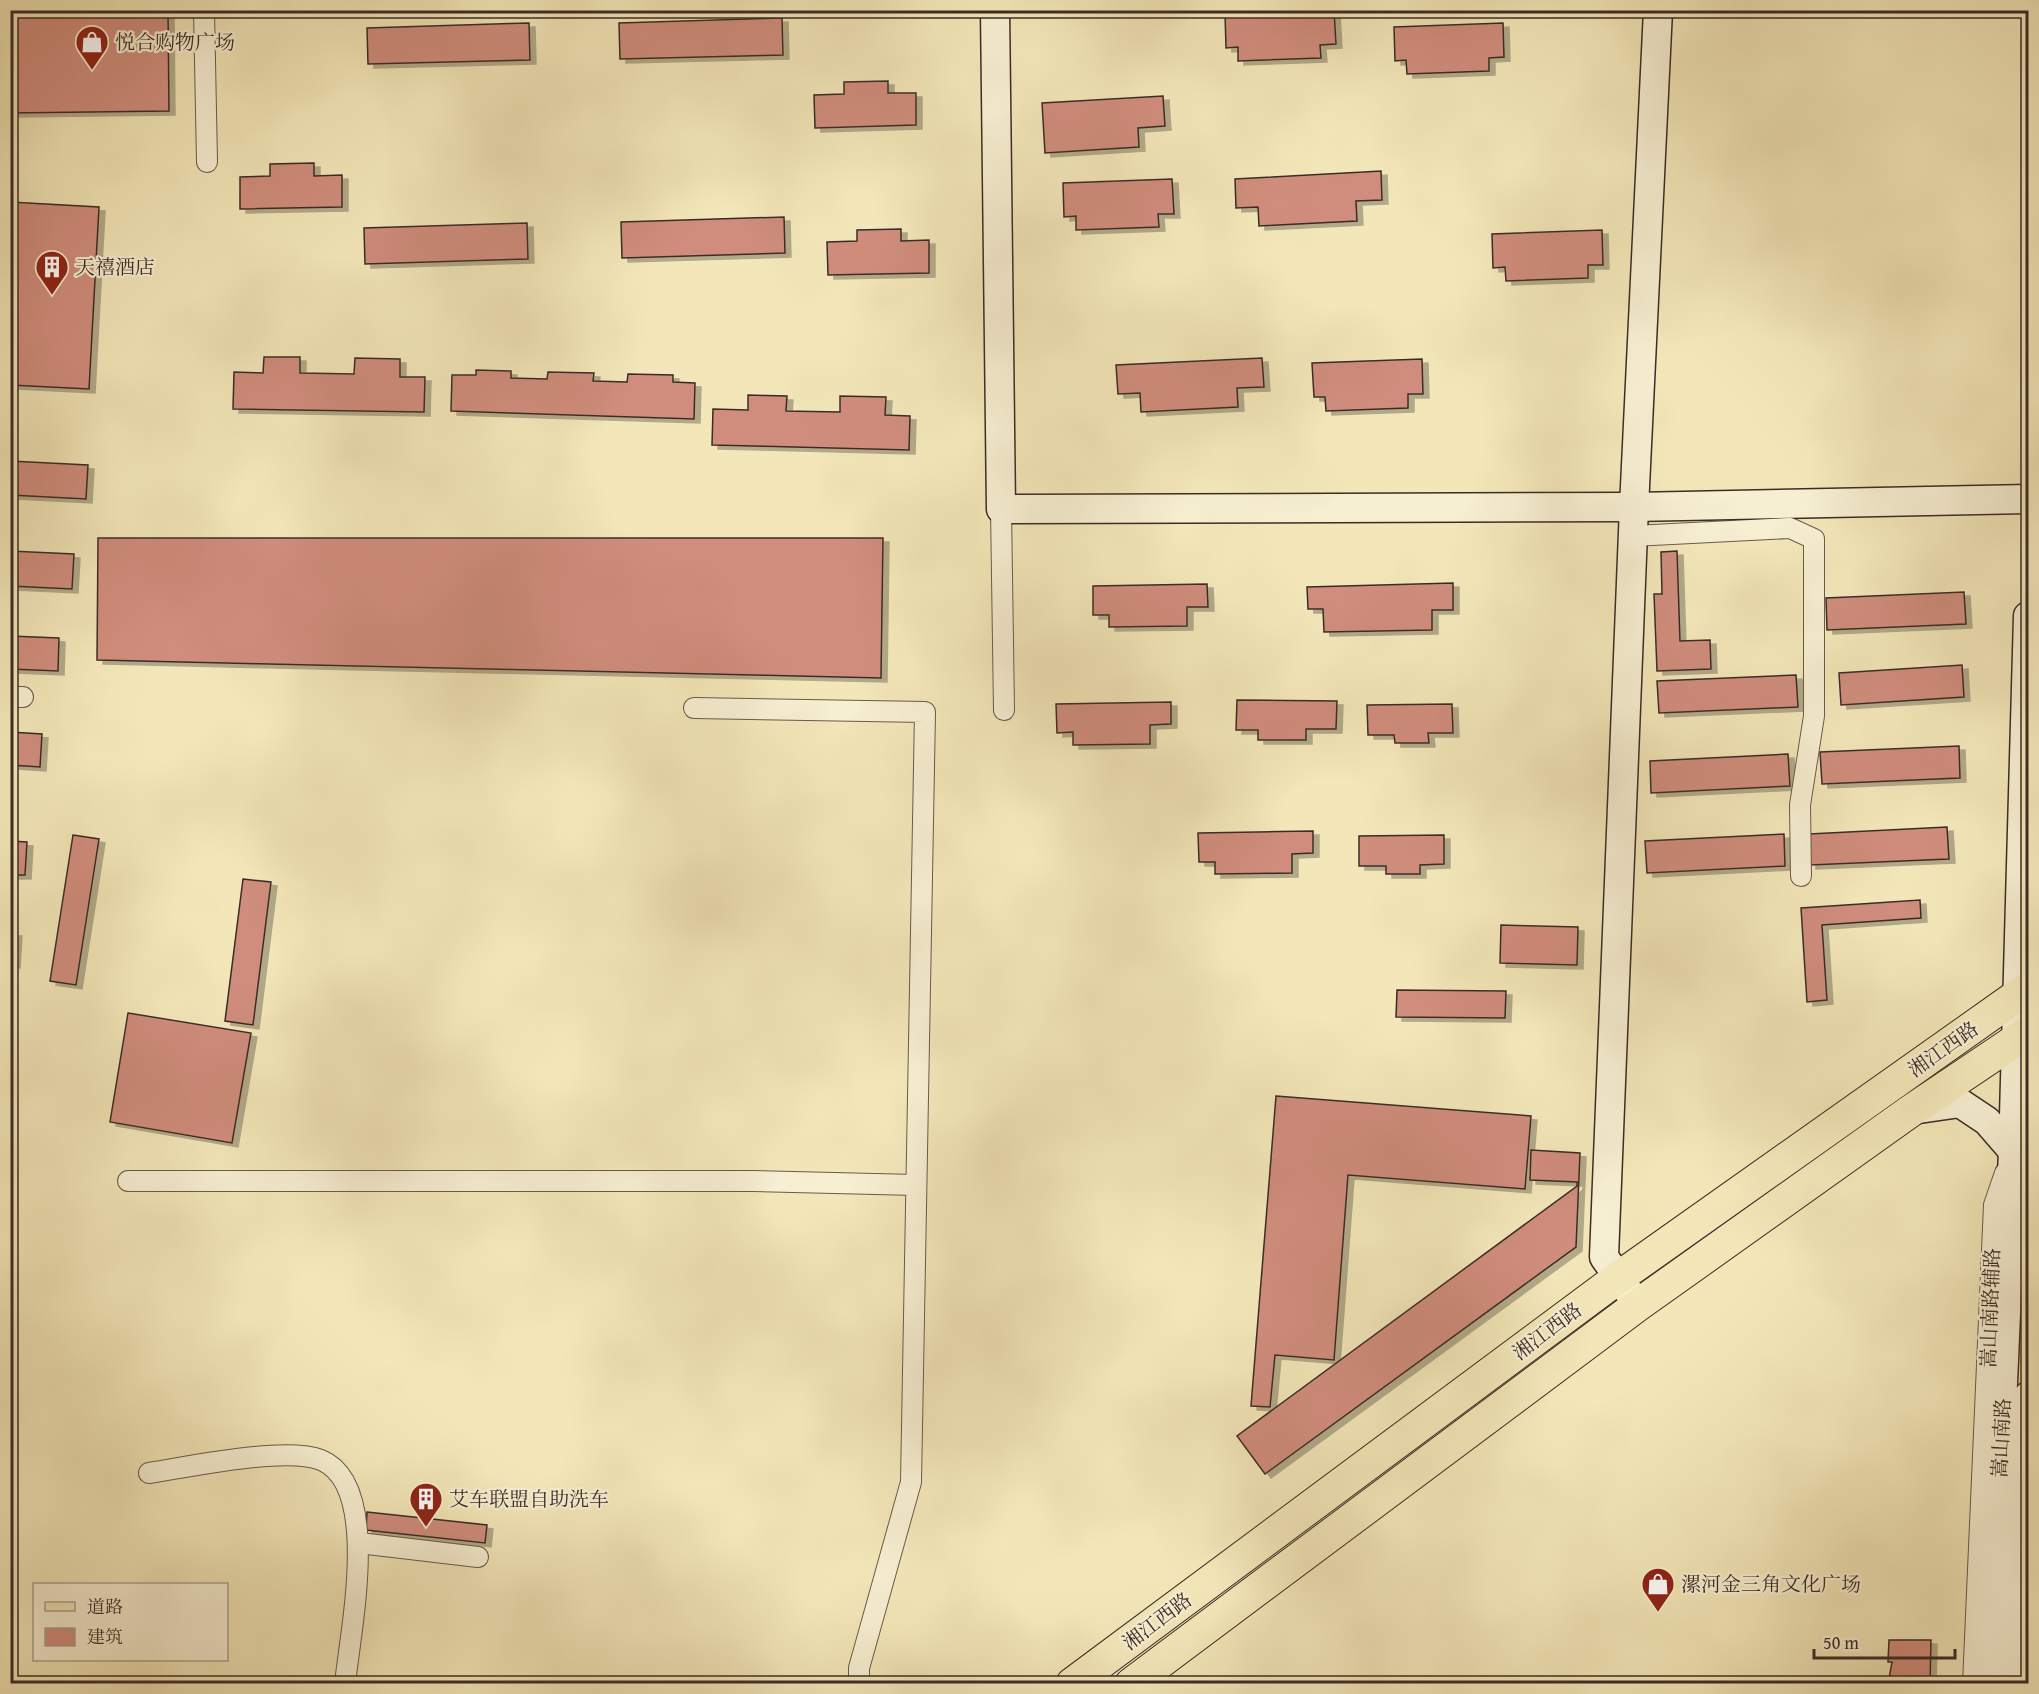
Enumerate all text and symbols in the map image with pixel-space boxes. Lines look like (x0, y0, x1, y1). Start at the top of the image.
shop icon: 悦合购物广场 (74, 24, 110, 71)
place label: 悦合购物广场 (115, 27, 235, 56)
building icon: 天禧酒店 (34, 249, 70, 296)
place label: 天禧酒店 (75, 252, 155, 281)
street label: 湘江西路 (1902, 1014, 1984, 1083)
street label: 嵩山南路辅路 (1973, 1248, 2006, 1368)
street label: 湘江西路 (1506, 1295, 1587, 1366)
street label: 嵩山南路 (1984, 1397, 2017, 1479)
building icon: 艾车联盟自助洗车 (408, 1481, 444, 1528)
place label: 艾车联盟自助洗车 (449, 1484, 609, 1513)
shop icon: 漯河金三角文化广场 (1640, 1566, 1676, 1613)
place label: 漯河金三角文化广场 (1681, 1569, 1861, 1598)
legend (33, 1583, 228, 1661)
street label: 湘江西路 (1116, 1585, 1197, 1656)
text: 道路 (87, 1593, 123, 1620)
scale bar (1814, 1622, 1955, 1660)
text: 建筑 (87, 1623, 123, 1650)
text: 50 m (1823, 1629, 1859, 1656)

